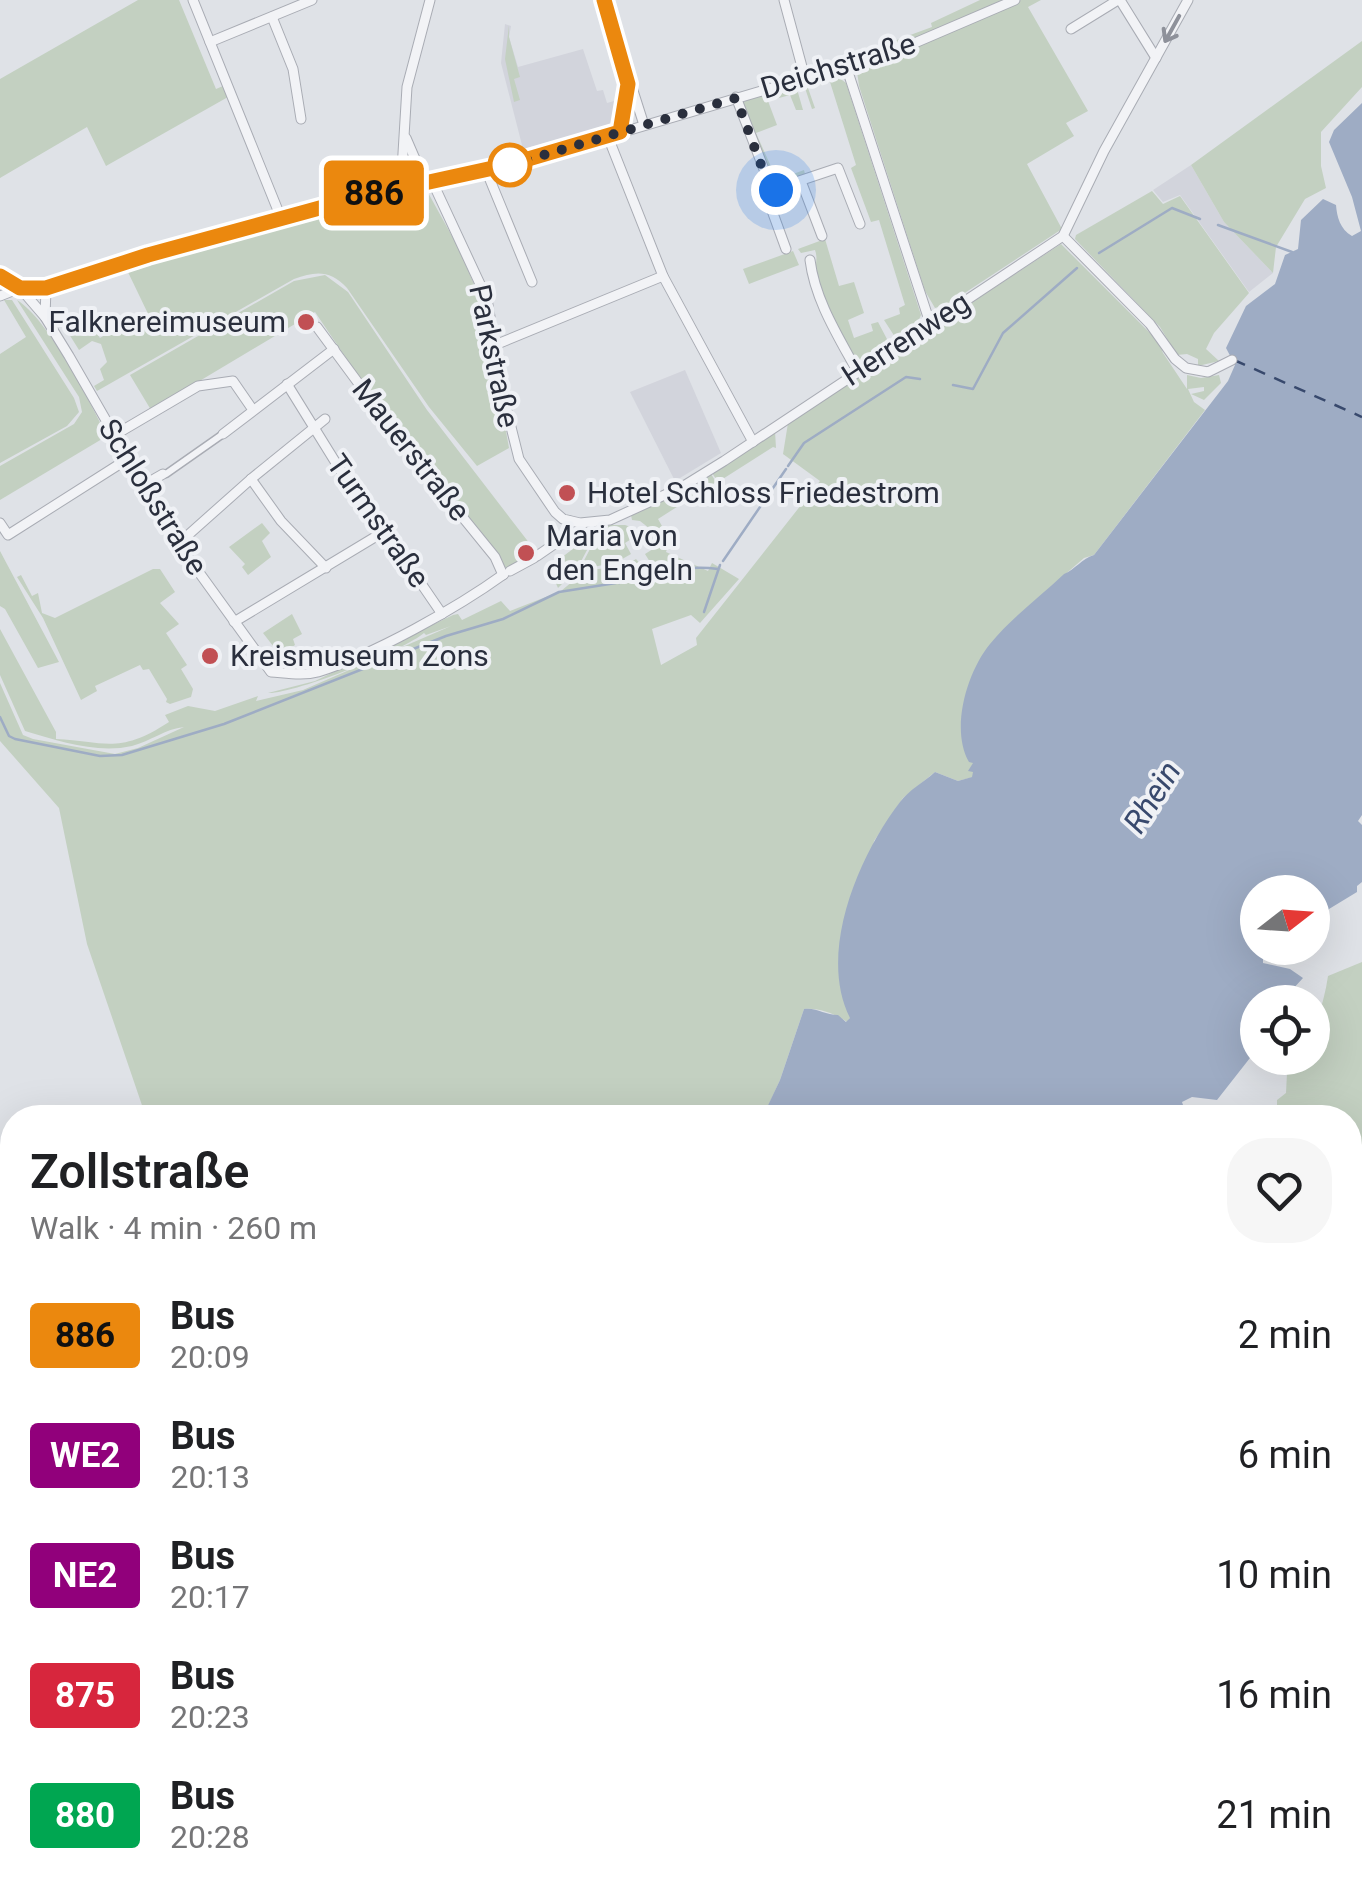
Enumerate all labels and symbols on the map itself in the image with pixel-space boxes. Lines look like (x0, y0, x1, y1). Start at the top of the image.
one-way arrow (1162, 14, 1182, 43)
street label: Deichstraße (756, 25, 920, 106)
unlabelled marker (489, 144, 531, 186)
line badge: 886 (316, 160, 432, 226)
your location (751, 165, 801, 215)
street label: Parkstraße (462, 281, 527, 431)
street label: Herrenweg (835, 284, 976, 393)
place label: Falknereimuseum (48, 304, 286, 339)
marker: Falknereimuseum (295, 311, 317, 333)
street label: Mauerstraße (345, 372, 478, 527)
street label: Schloßstraße (92, 412, 215, 581)
street label: Turmstraße (320, 447, 437, 594)
place label: Hotel Schloss Friedestrom (587, 475, 940, 510)
marker: Hotel Schloss Friedestrom (556, 482, 578, 504)
place label: Maria von den Engeln (546, 518, 693, 587)
marker: Maria von den Engeln (515, 542, 537, 564)
place label: Kreismuseum Zons (230, 638, 489, 673)
marker: Kreismuseum Zons (199, 645, 221, 667)
water label: Rhein (1115, 754, 1189, 840)
north arrow (1240, 875, 1330, 965)

